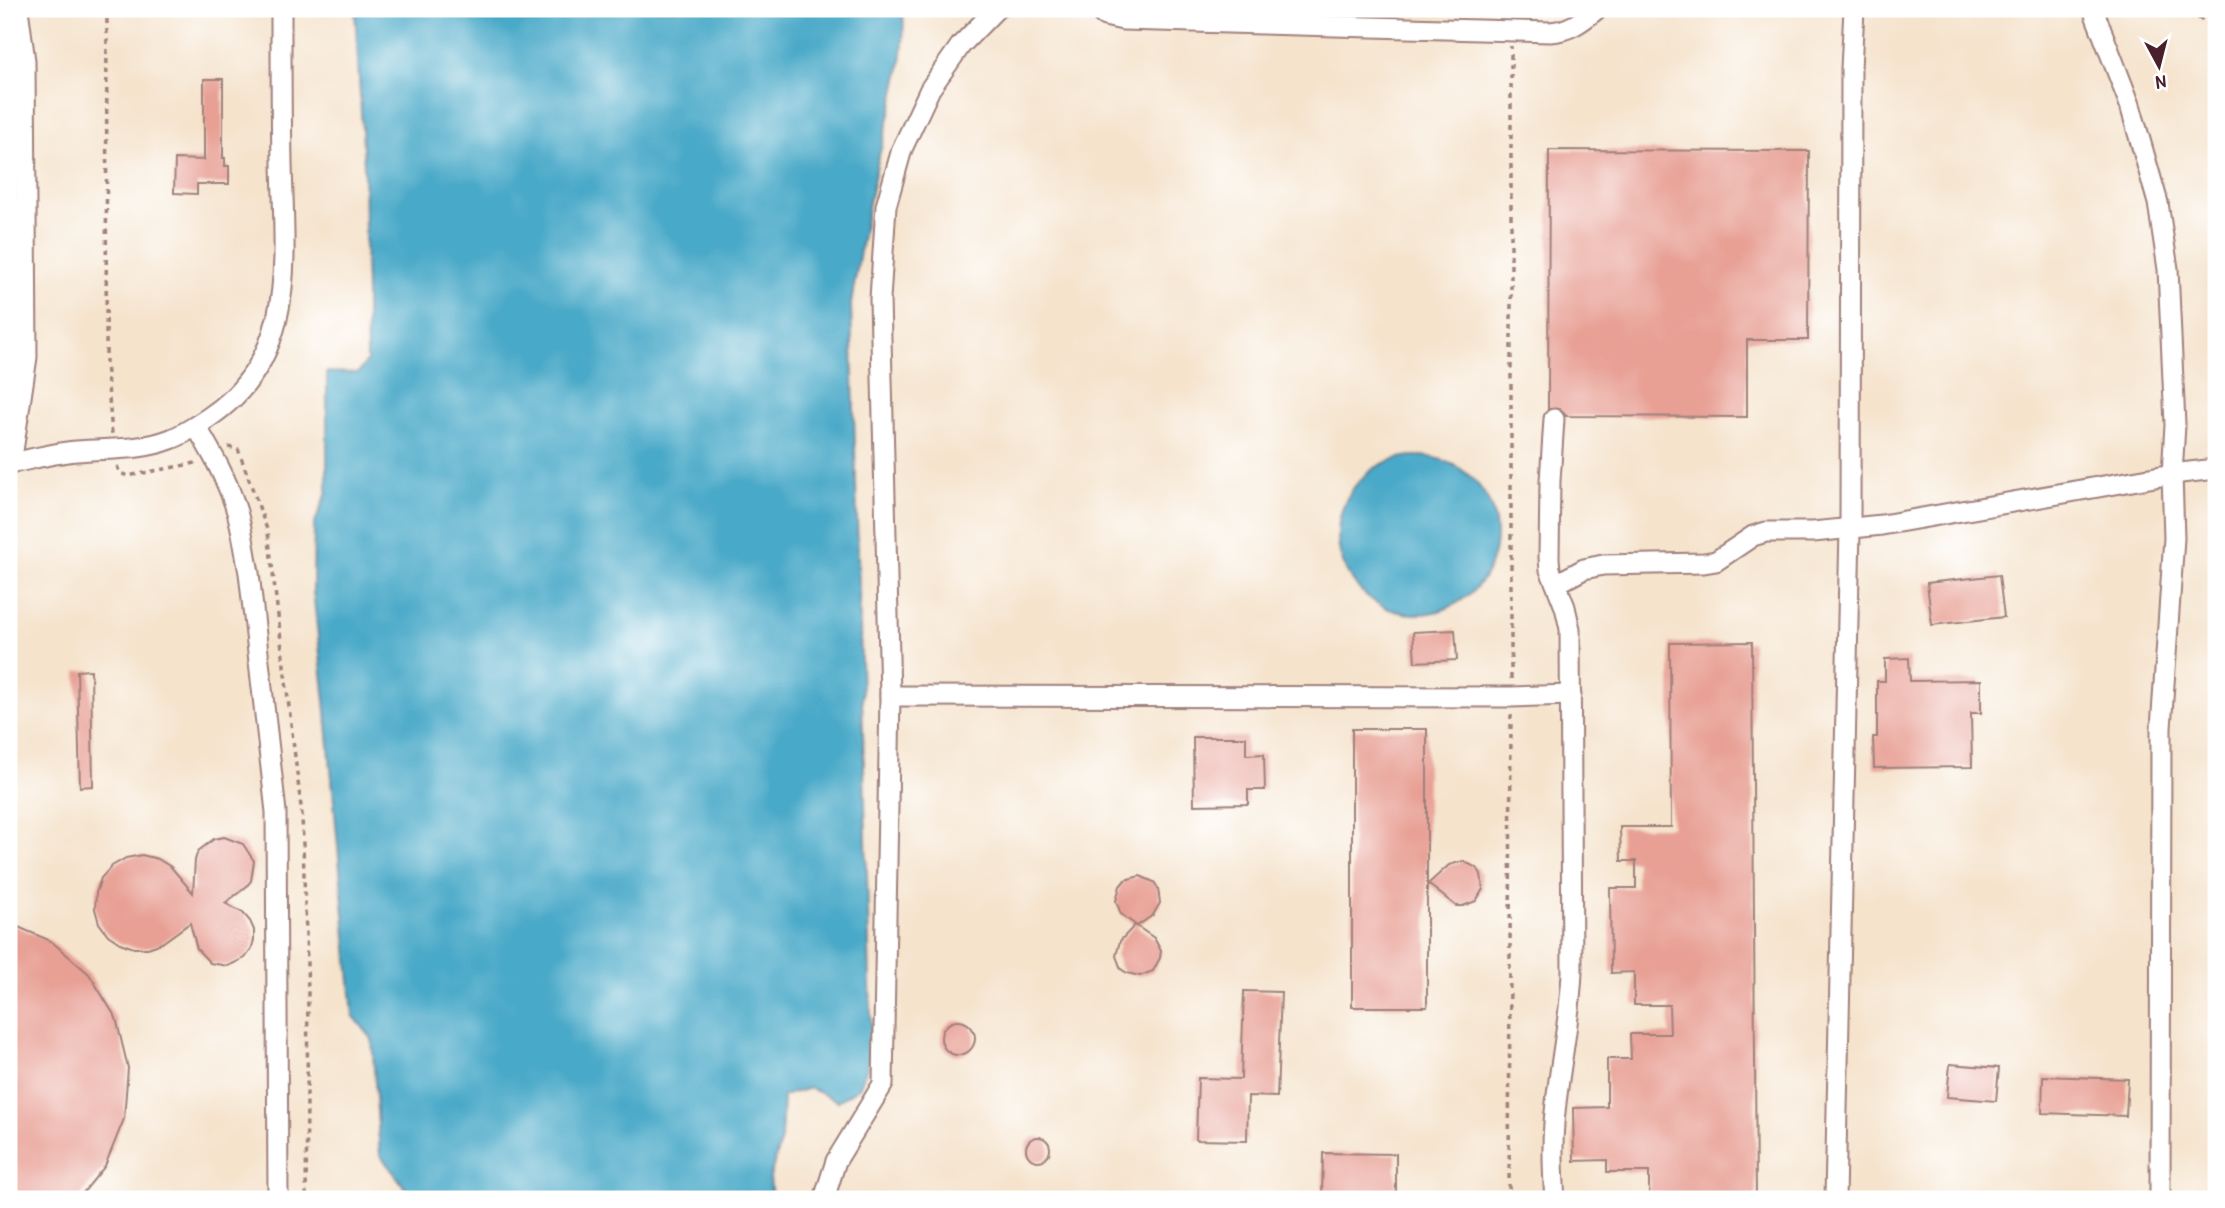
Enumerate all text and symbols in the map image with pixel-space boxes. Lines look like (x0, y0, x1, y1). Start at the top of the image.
north arrow (2124, 32, 2194, 102)
text: N (2154, 69, 2168, 96)

